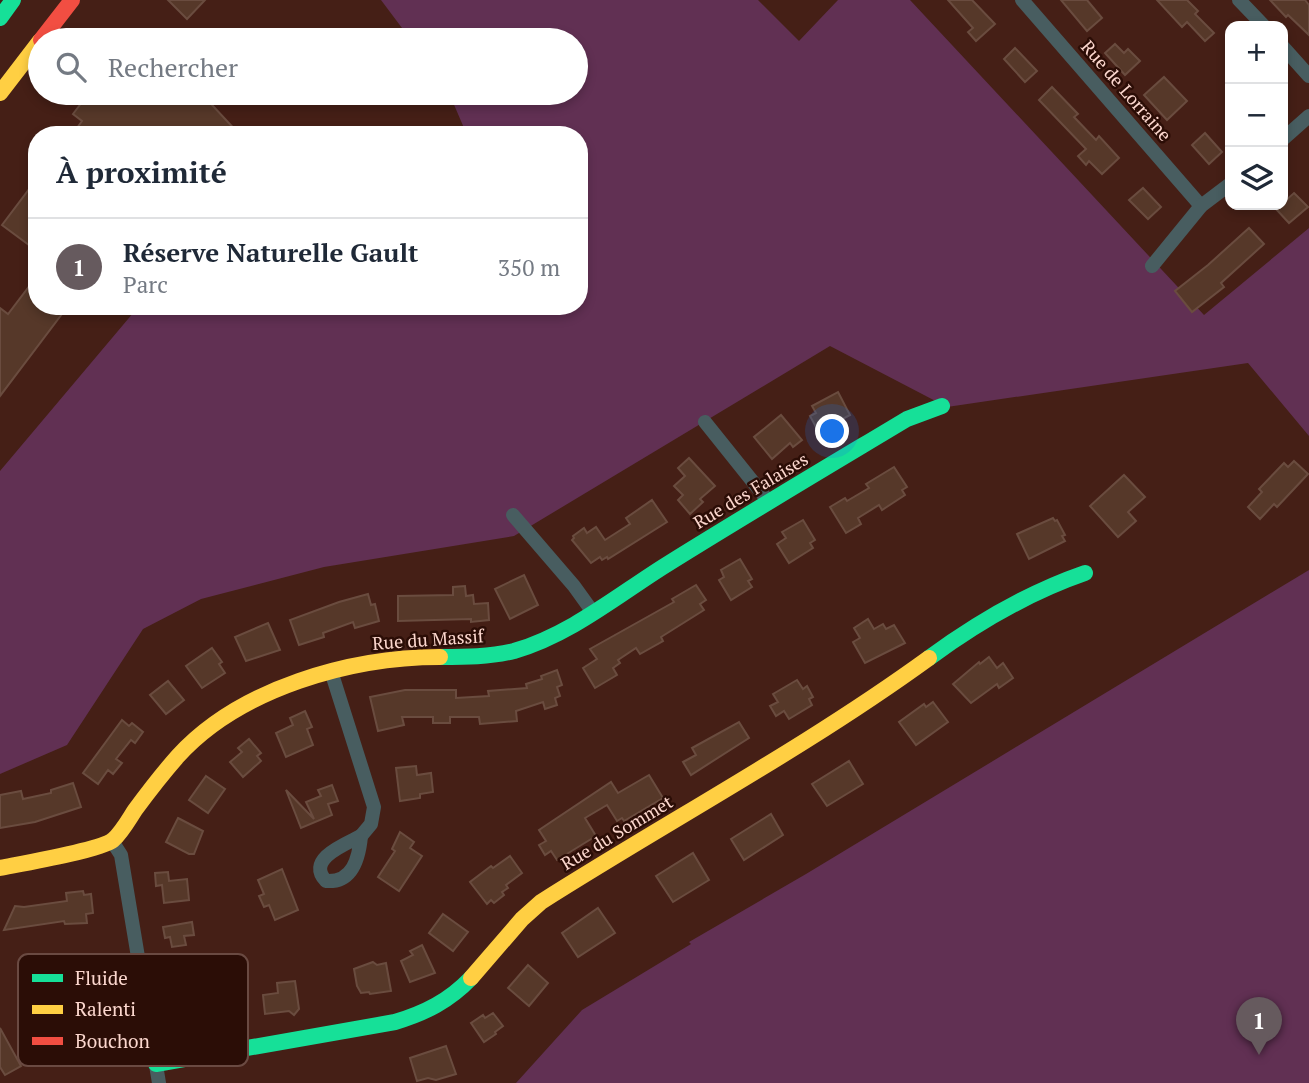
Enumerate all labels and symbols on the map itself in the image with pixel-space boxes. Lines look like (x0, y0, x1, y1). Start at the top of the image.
street label: Rue de Lorraine (1076, 35, 1177, 146)
your location (815, 414, 849, 448)
street label: Rue des Falaises (689, 446, 812, 534)
street label: Rue du Massif (371, 623, 486, 655)
street label: Rue du Sommet (556, 789, 677, 875)
legend (18, 954, 248, 1066)
text: Fluide (75, 965, 128, 990)
text: Ralenti (75, 996, 136, 1021)
pin: 1 (1236, 997, 1282, 1055)
text: Bouchon (75, 1028, 150, 1053)

